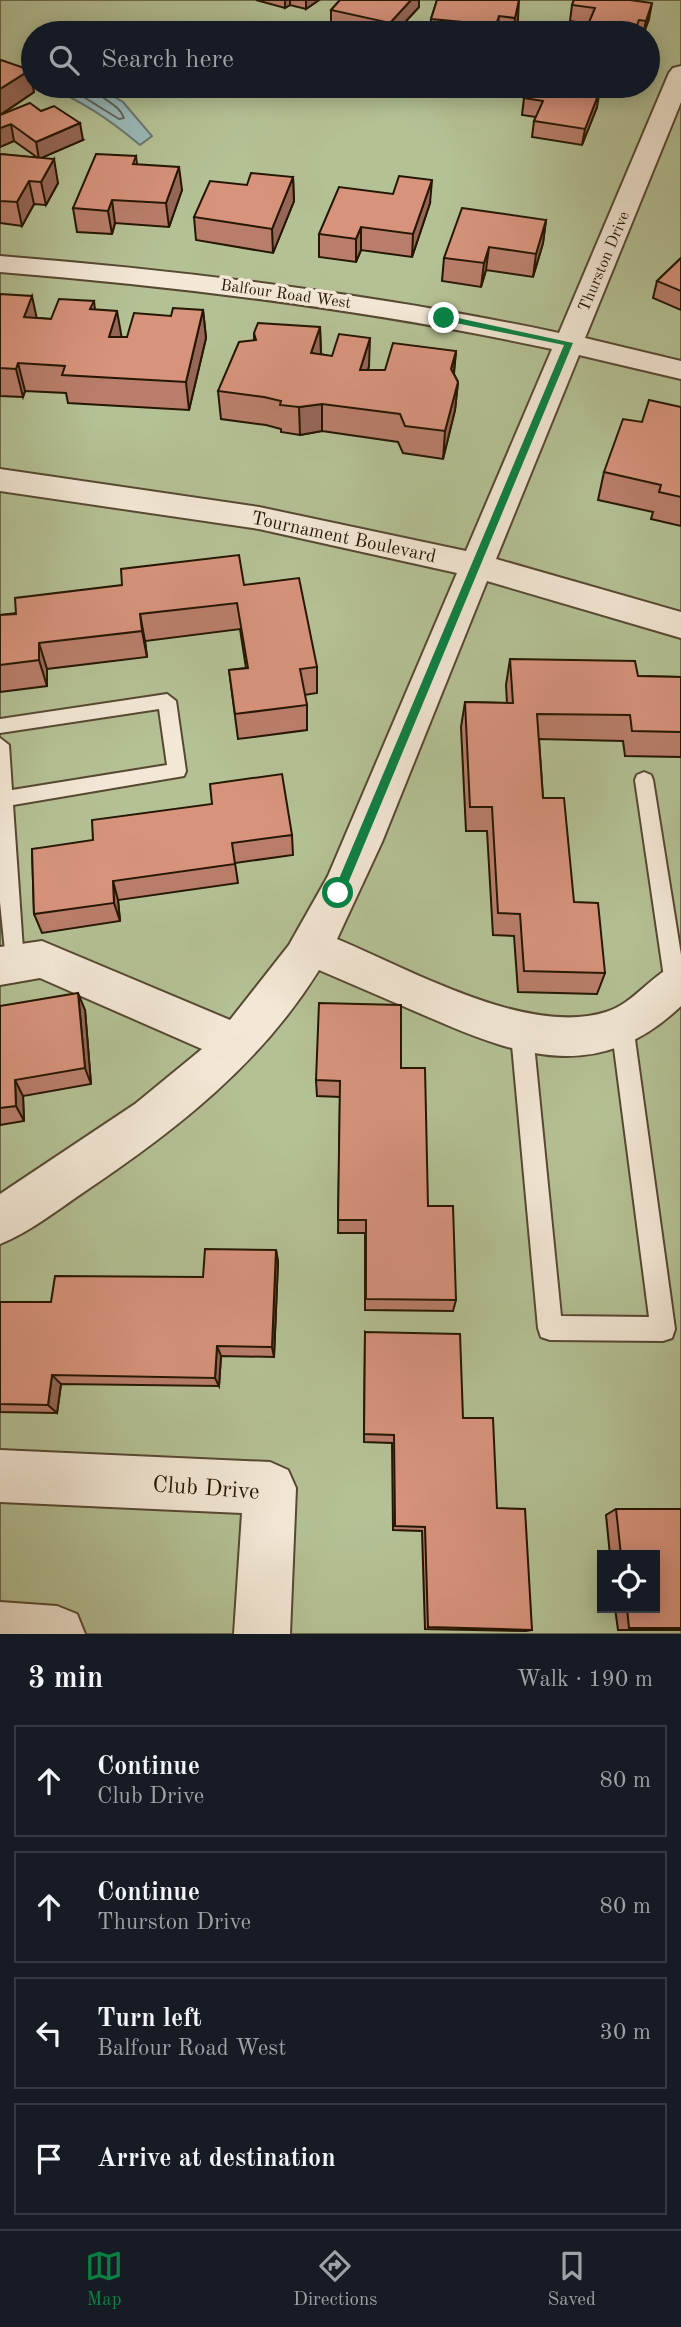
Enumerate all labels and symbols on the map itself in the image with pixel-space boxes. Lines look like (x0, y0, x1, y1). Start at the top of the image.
street label: Thurston Drive (577, 209, 633, 314)
street label: Balfour Road West (219, 278, 352, 312)
route end (428, 302, 459, 333)
street label: Tournament Boulevard (249, 510, 438, 567)
route start (322, 877, 353, 908)
street label: Club Drive (152, 1473, 260, 1504)

